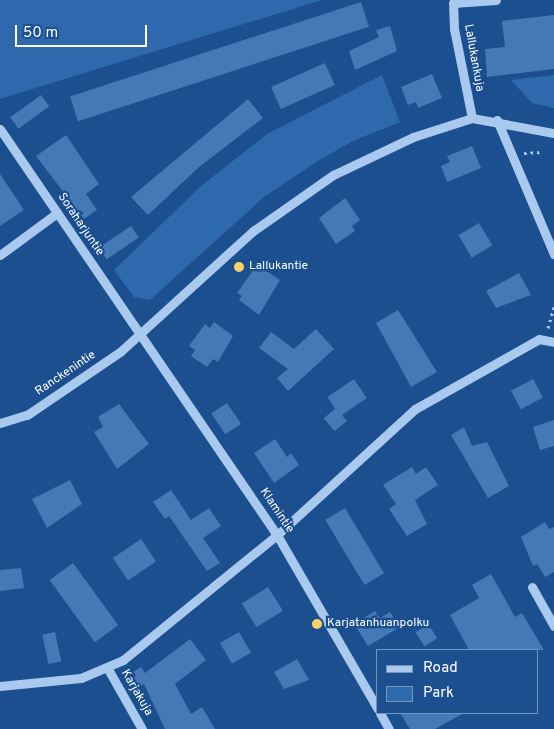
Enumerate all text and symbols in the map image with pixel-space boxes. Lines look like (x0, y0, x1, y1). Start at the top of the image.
scale bar (18, 15, 150, 47)
street label: Lallukankuja (460, 23, 486, 93)
text: 50 m (23, 24, 58, 43)
street label: Soraharjuntie (54, 191, 106, 259)
place label: Lallukantie (249, 260, 308, 274)
marker: Lallukantie (233, 261, 245, 273)
street label: Ranckenintie (33, 348, 99, 400)
street label: Klamintie (256, 486, 296, 536)
place label: Karjatanhuanpolku (327, 617, 429, 631)
marker: Karjatanhuanpolku (311, 618, 323, 630)
legend (376, 649, 539, 714)
text: Road (423, 659, 458, 678)
street label: Karjakuja (117, 667, 155, 719)
text: Park (423, 684, 454, 703)

